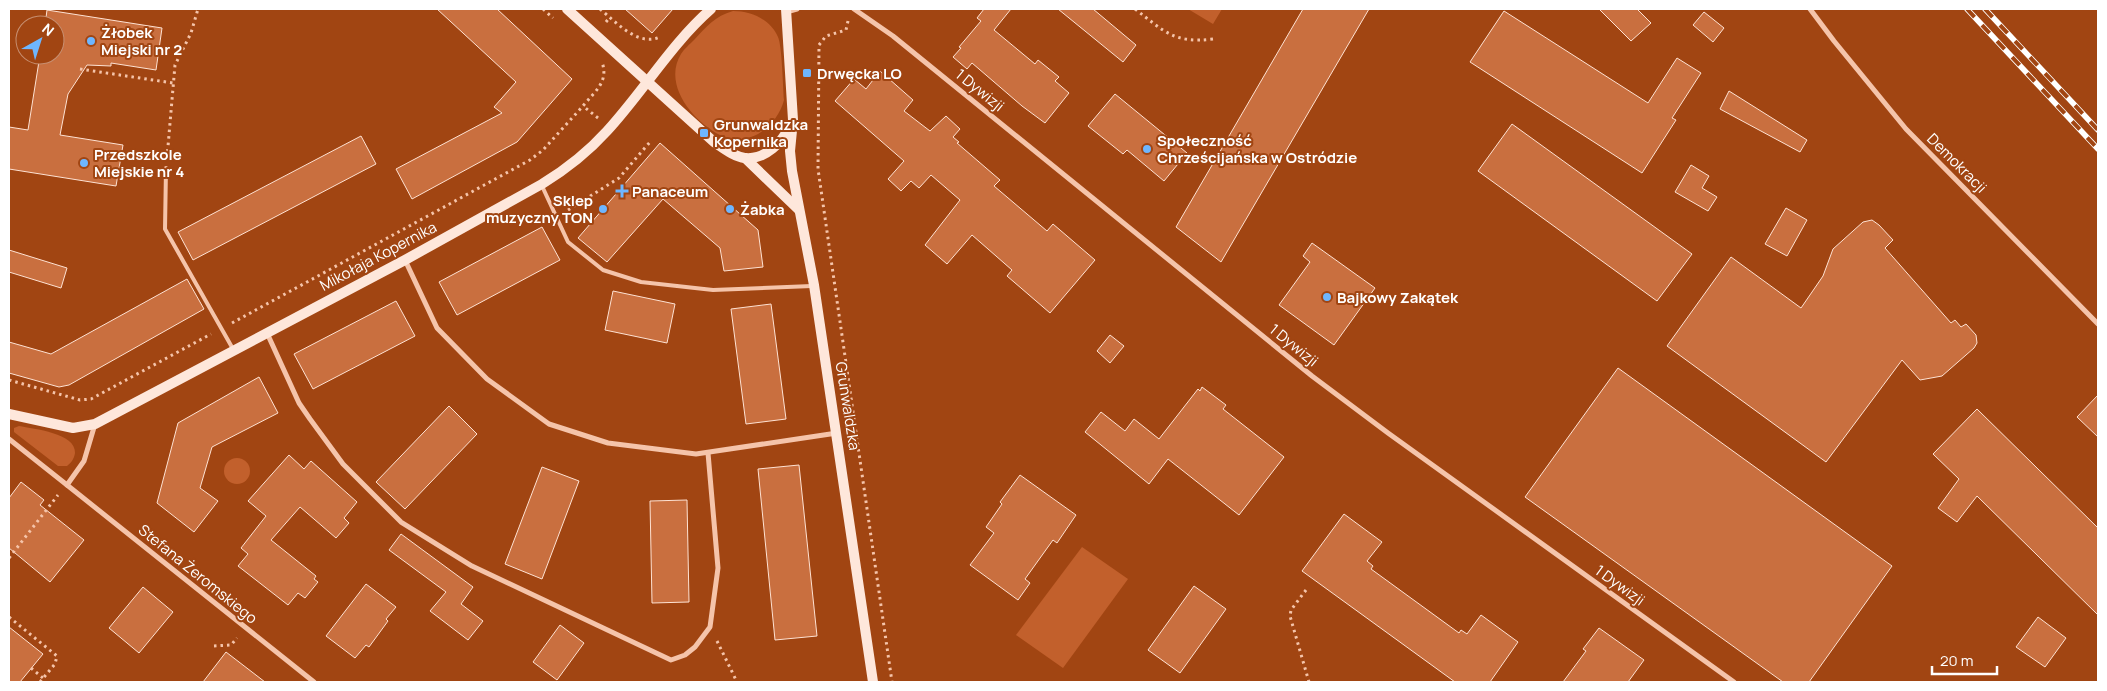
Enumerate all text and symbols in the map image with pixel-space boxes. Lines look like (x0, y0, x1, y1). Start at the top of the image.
north arrow (15, 15, 65, 65)
text: N (39, 19, 58, 40)
place label: Żłobek Miejski nr 2 (101, 22, 182, 60)
marker: Żłobek Miejski nr 2 (85, 35, 97, 47)
place label: Drwęcka LO (817, 63, 902, 84)
street label: 1 Dywizji (951, 64, 1009, 116)
marker: Drwęcka LO (801, 67, 813, 79)
place label: Grunwaldzka Kopernika (714, 114, 808, 152)
marker: Grunwaldzka Kopernika (698, 127, 710, 139)
street label: Demokracji (1922, 128, 1992, 198)
place label: Społeczność Chrześcijańska w Ostródzie (1157, 130, 1357, 168)
marker: Społeczność Chrześcijańska w Ostródzie (1141, 143, 1153, 155)
place label: Przedszkole Miejskie nr 4 (94, 144, 184, 182)
marker: Przedszkole Miejskie nr 4 (78, 157, 90, 169)
place label: Panaceum (632, 181, 708, 202)
marker: Panaceum (616, 185, 628, 197)
place label: Sklep muzyczny TON (486, 190, 593, 228)
place label: Żabka (740, 199, 785, 220)
marker: Sklep muzyczny TON (597, 203, 609, 215)
marker: Żabka (724, 203, 736, 215)
street label: Mikołaja Kopernika (316, 216, 440, 296)
place label: Bajkowy Zakątek (1337, 287, 1459, 308)
marker: Bajkowy Zakątek (1321, 291, 1333, 303)
street label: 1 Dywizji (1265, 319, 1323, 371)
street label: Grunwaldzka (831, 360, 865, 452)
street label: Stefana Żeromskiego (134, 519, 262, 629)
street label: 1 Dywizji (1591, 560, 1649, 610)
scale bar (1932, 644, 1997, 676)
text: 20 m (1940, 650, 1973, 671)

